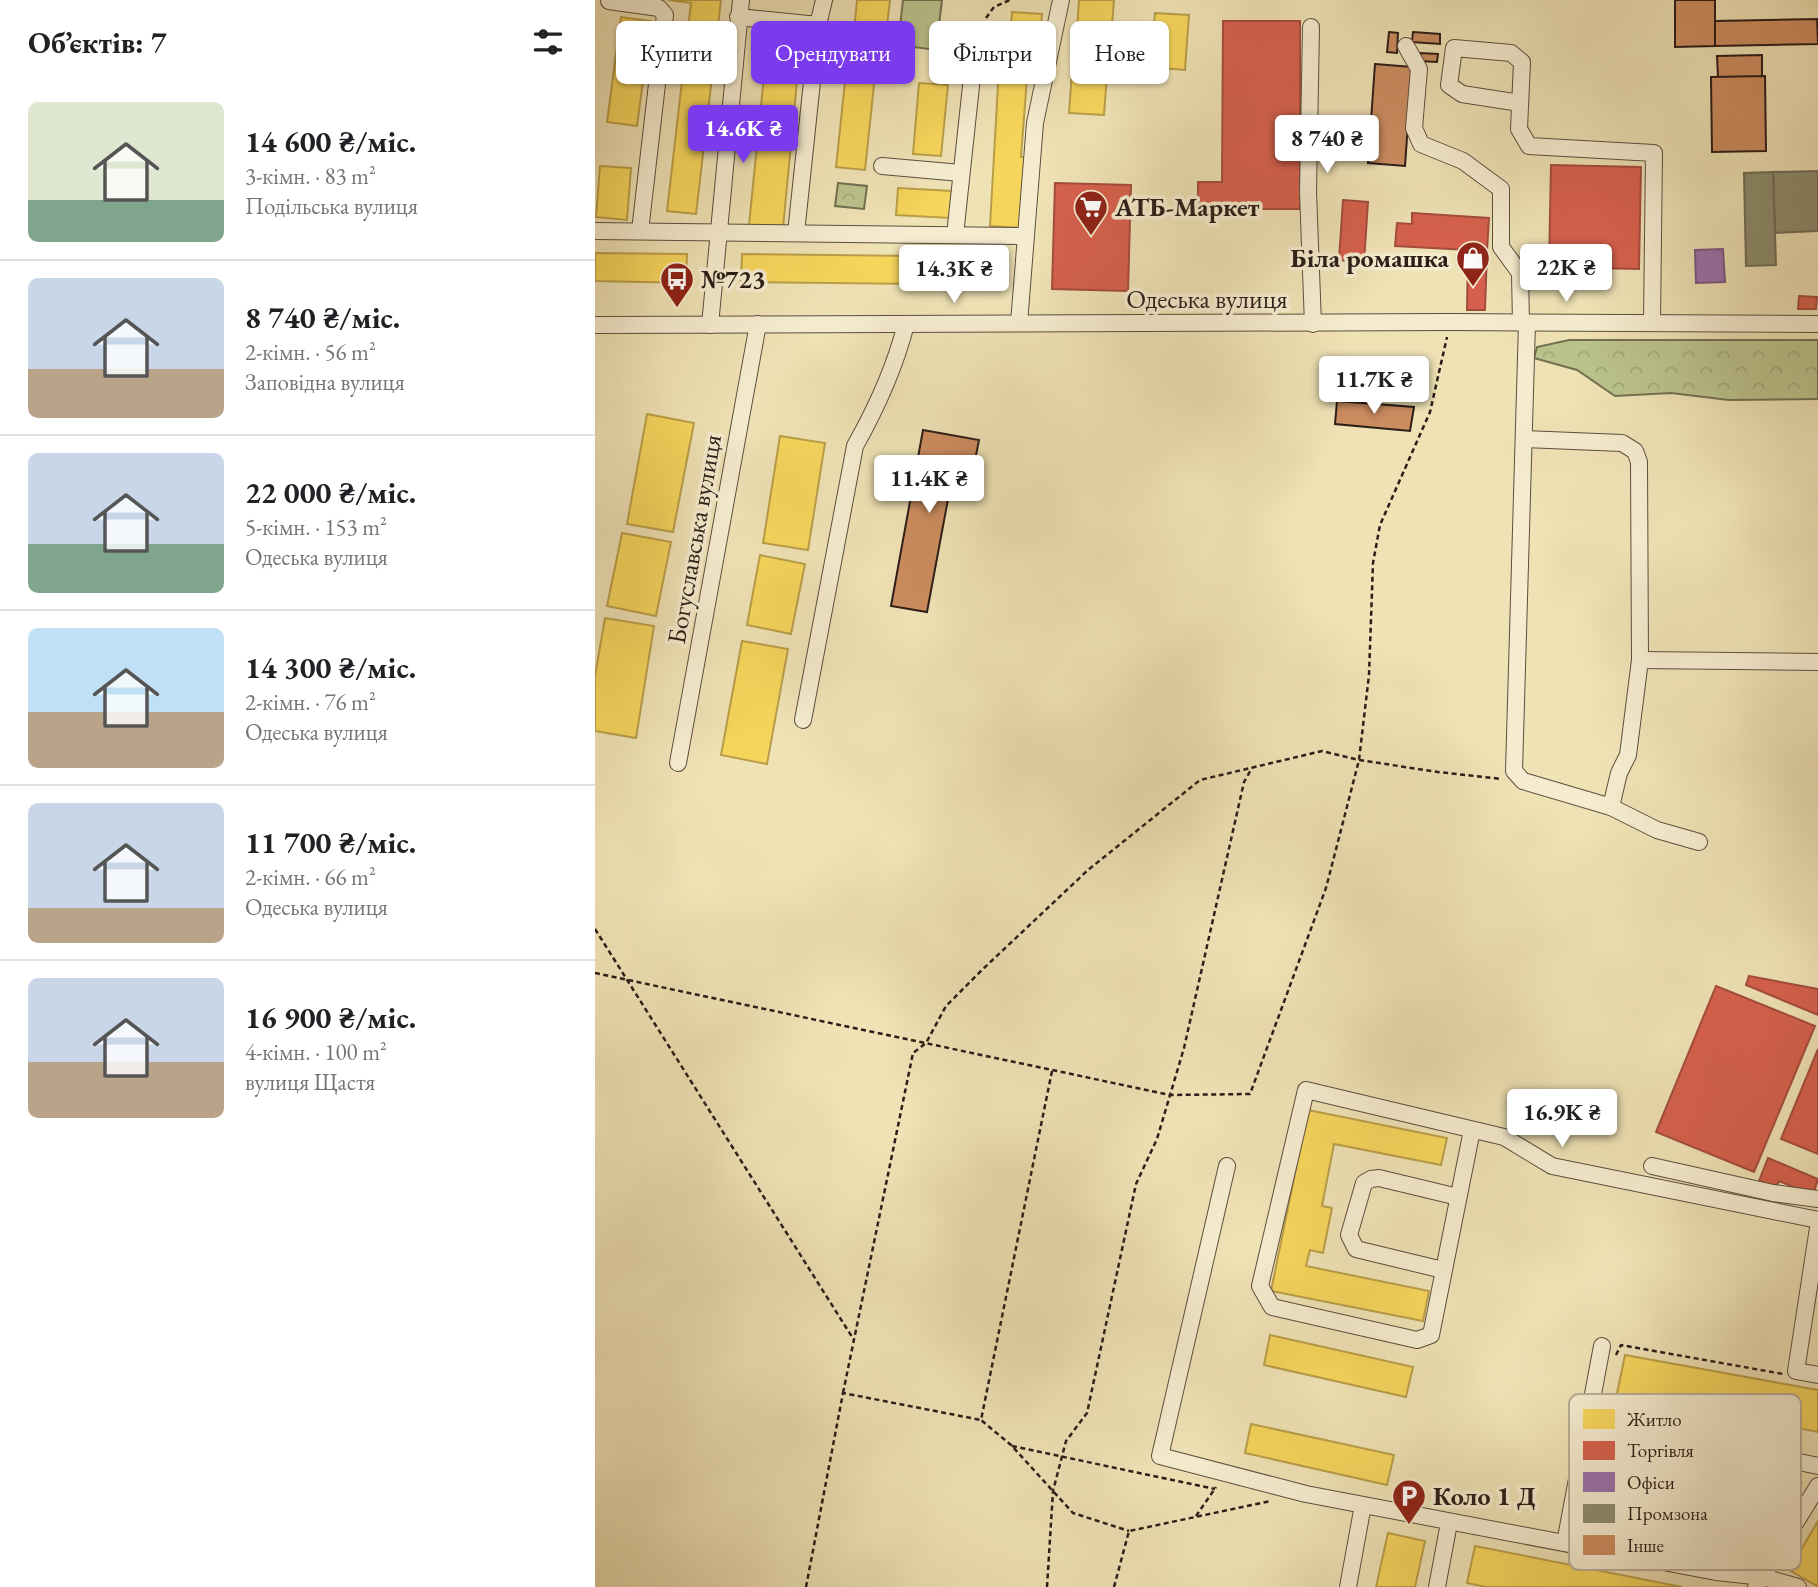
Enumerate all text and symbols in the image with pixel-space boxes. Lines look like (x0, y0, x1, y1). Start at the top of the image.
chip: Купити (616, 21, 737, 84)
chip: Орендувати (751, 21, 915, 84)
chip: Фільтри (929, 21, 1056, 84)
chip: Нове (1070, 21, 1169, 84)
text: Об’єктів: 7 (28, 23, 167, 62)
icon: filters (529, 23, 567, 61)
pin: 14.6K ₴ (678, 106, 808, 165)
text: 14.6K ₴ (704, 113, 782, 143)
pin: 8 740 ₴ (1262, 116, 1392, 175)
text: 14 600 ₴/міс. (245, 122, 416, 161)
text: 8 740 ₴ (1291, 123, 1363, 153)
icon: home (84, 130, 168, 214)
text: 3-кімн. · 83 m² (245, 161, 376, 191)
supermarket icon: АТБ-Маркет (1072, 188, 1110, 237)
place label: АТБ-Маркет (1114, 190, 1260, 224)
text: Подільська вулиця (245, 191, 418, 221)
shop icon: Біла ромашка (1454, 239, 1492, 288)
place label: Біла ромашка (1290, 241, 1450, 275)
pin: 22K ₴ (1517, 244, 1615, 304)
pin: 14.3K ₴ (889, 246, 1019, 305)
text: 22K ₴ (1536, 252, 1596, 282)
text: 14.3K ₴ (915, 253, 993, 283)
bus stop icon: №723 (658, 260, 696, 309)
place label: №723 (701, 262, 766, 296)
street label: Одеська вулиця (1126, 282, 1288, 316)
text: 8 740 ₴/міс. (245, 298, 400, 337)
icon: home (84, 306, 168, 390)
text: 2-кімн. · 56 m² (245, 337, 376, 367)
pin: 11.7K ₴ (1309, 356, 1439, 416)
text: 11.7K ₴ (1335, 364, 1413, 394)
text: Заповідна вулиця (245, 367, 405, 397)
street label: Богуславська вулиця (659, 431, 729, 647)
pin: 11.4K ₴ (864, 456, 994, 515)
text: 11.4K ₴ (890, 463, 968, 493)
text: 22 000 ₴/міс. (245, 473, 416, 512)
icon: home (84, 481, 168, 565)
text: 5-кімн. · 153 m² (245, 512, 387, 542)
text: Одеська вулиця (245, 542, 388, 572)
text: 14 300 ₴/міс. (245, 648, 416, 687)
icon: home (84, 656, 168, 740)
text: 2-кімн. · 76 m² (245, 687, 376, 717)
text: Одеська вулиця (245, 717, 388, 747)
text: 11 700 ₴/міс. (245, 823, 416, 862)
icon: home (84, 831, 168, 915)
text: 2-кімн. · 66 m² (245, 862, 376, 892)
text: Одеська вулиця (245, 892, 388, 922)
text: 16 900 ₴/міс. (245, 998, 416, 1037)
icon: home (84, 1006, 168, 1090)
text: 4-кімн. · 100 m² (245, 1037, 387, 1067)
text: вулиця Щастя (245, 1067, 375, 1097)
pin: 16.9K ₴ (1497, 1090, 1627, 1149)
text: 16.9K ₴ (1523, 1097, 1601, 1127)
legend (1569, 1394, 1801, 1570)
text: Житло (1626, 1407, 1682, 1432)
text: Торгівля (1627, 1438, 1694, 1463)
text: Офіси (1627, 1470, 1675, 1495)
parking icon: Коло 1 Д (1390, 1477, 1428, 1526)
place label: Коло 1 Д (1433, 1479, 1536, 1513)
text: Промзона (1627, 1501, 1708, 1526)
text: Інше (1627, 1533, 1664, 1558)

